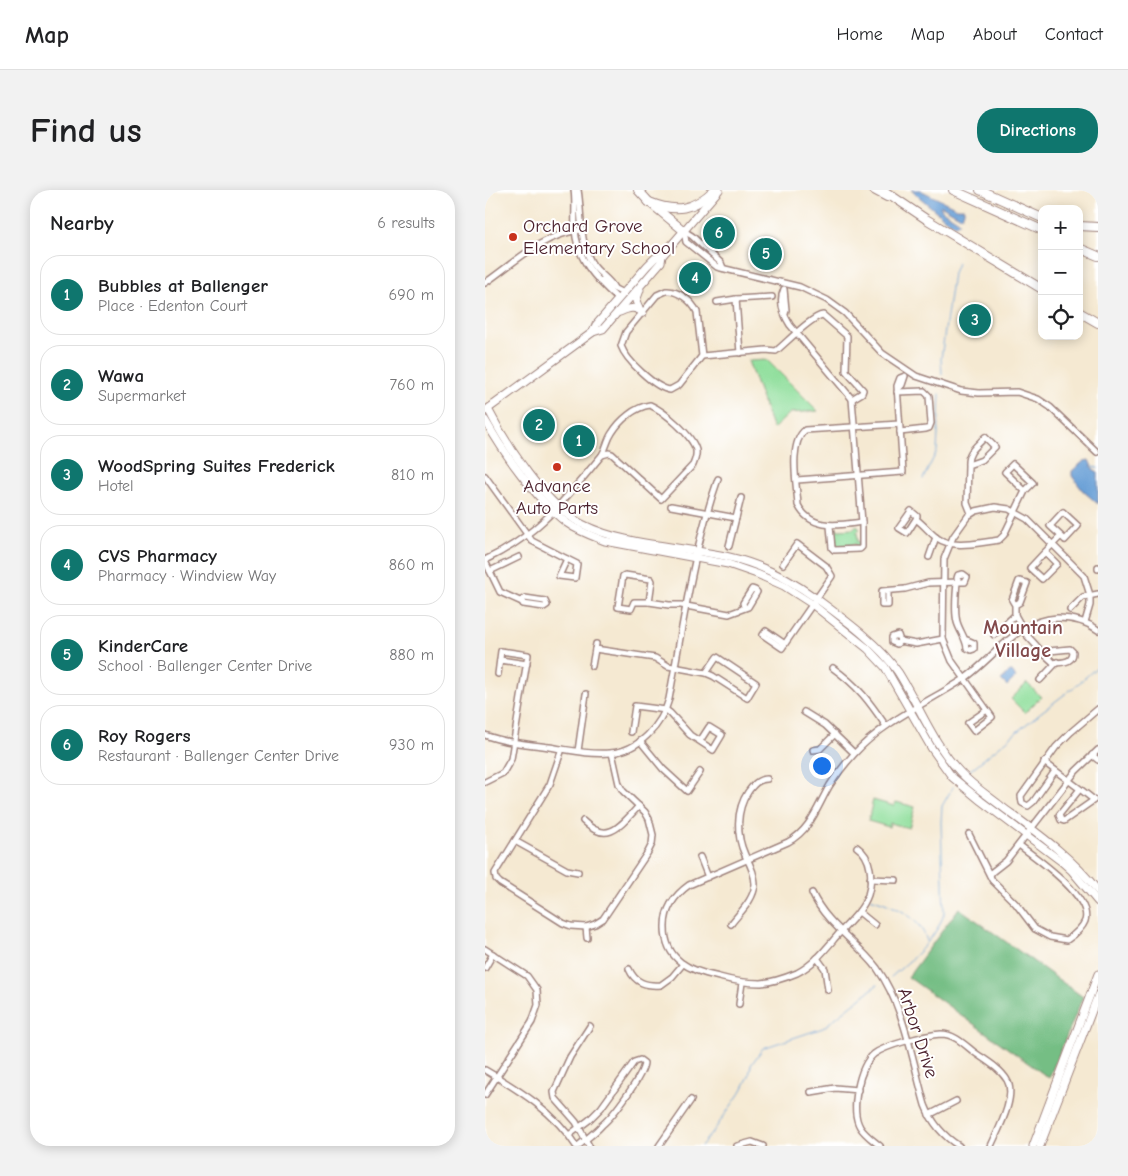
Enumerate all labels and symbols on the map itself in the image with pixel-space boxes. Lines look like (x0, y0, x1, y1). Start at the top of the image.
pin: 6 (703, 214, 735, 252)
place label: Orchard Grove Elementary School (523, 215, 675, 259)
marker: Orchard Grove Elementary School (507, 231, 519, 243)
pin: 5 (750, 235, 782, 273)
pin: 4 (679, 259, 711, 297)
pin: 3 (959, 301, 991, 339)
pin: 2 (523, 406, 555, 444)
pin: 1 (563, 422, 595, 460)
marker: Advance Auto Parts (551, 461, 563, 473)
place label: Advance Auto Parts (516, 475, 598, 519)
district label: Mountain Village (983, 616, 1063, 662)
your location (809, 753, 835, 779)
street label: Arbor Drive (893, 985, 943, 1081)

